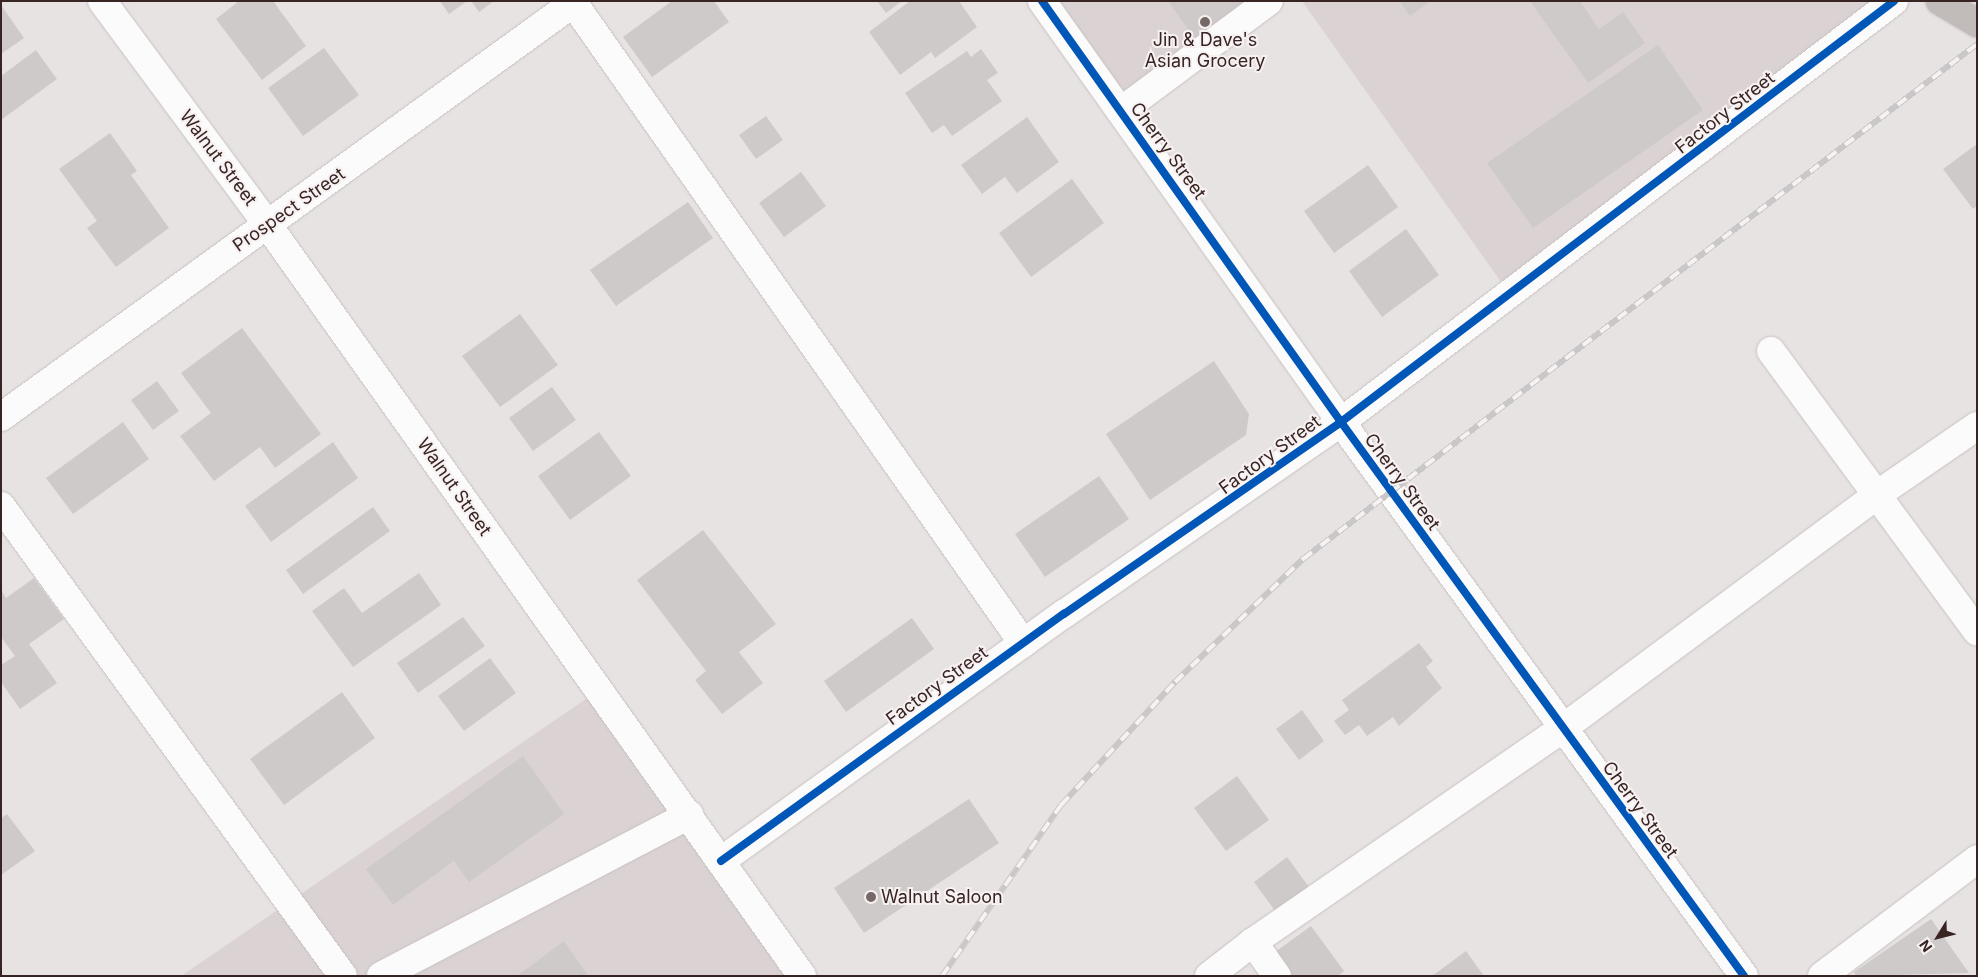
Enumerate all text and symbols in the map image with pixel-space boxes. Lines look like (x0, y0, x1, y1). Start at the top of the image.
marker: Jin & Dave's Asian Grocery (1199, 16, 1211, 28)
place label: Jin & Dave's Asian Grocery (1145, 30, 1265, 72)
street label: Factory Street (1671, 68, 1779, 158)
street label: Cherry Street (1126, 98, 1210, 204)
street label: Walnut Street (175, 106, 261, 210)
street label: Prospect Street (229, 163, 349, 257)
street label: Factory Street (1215, 411, 1325, 499)
street label: Cherry Street (1360, 429, 1444, 535)
street label: Walnut Street (412, 434, 496, 540)
street label: Factory Street (882, 642, 992, 730)
street label: Cherry Street (1598, 757, 1682, 863)
place label: Walnut Saloon (881, 886, 1003, 908)
marker: Walnut Saloon (865, 891, 877, 903)
north arrow (1913, 912, 1963, 962)
text: N (1915, 937, 1935, 955)

